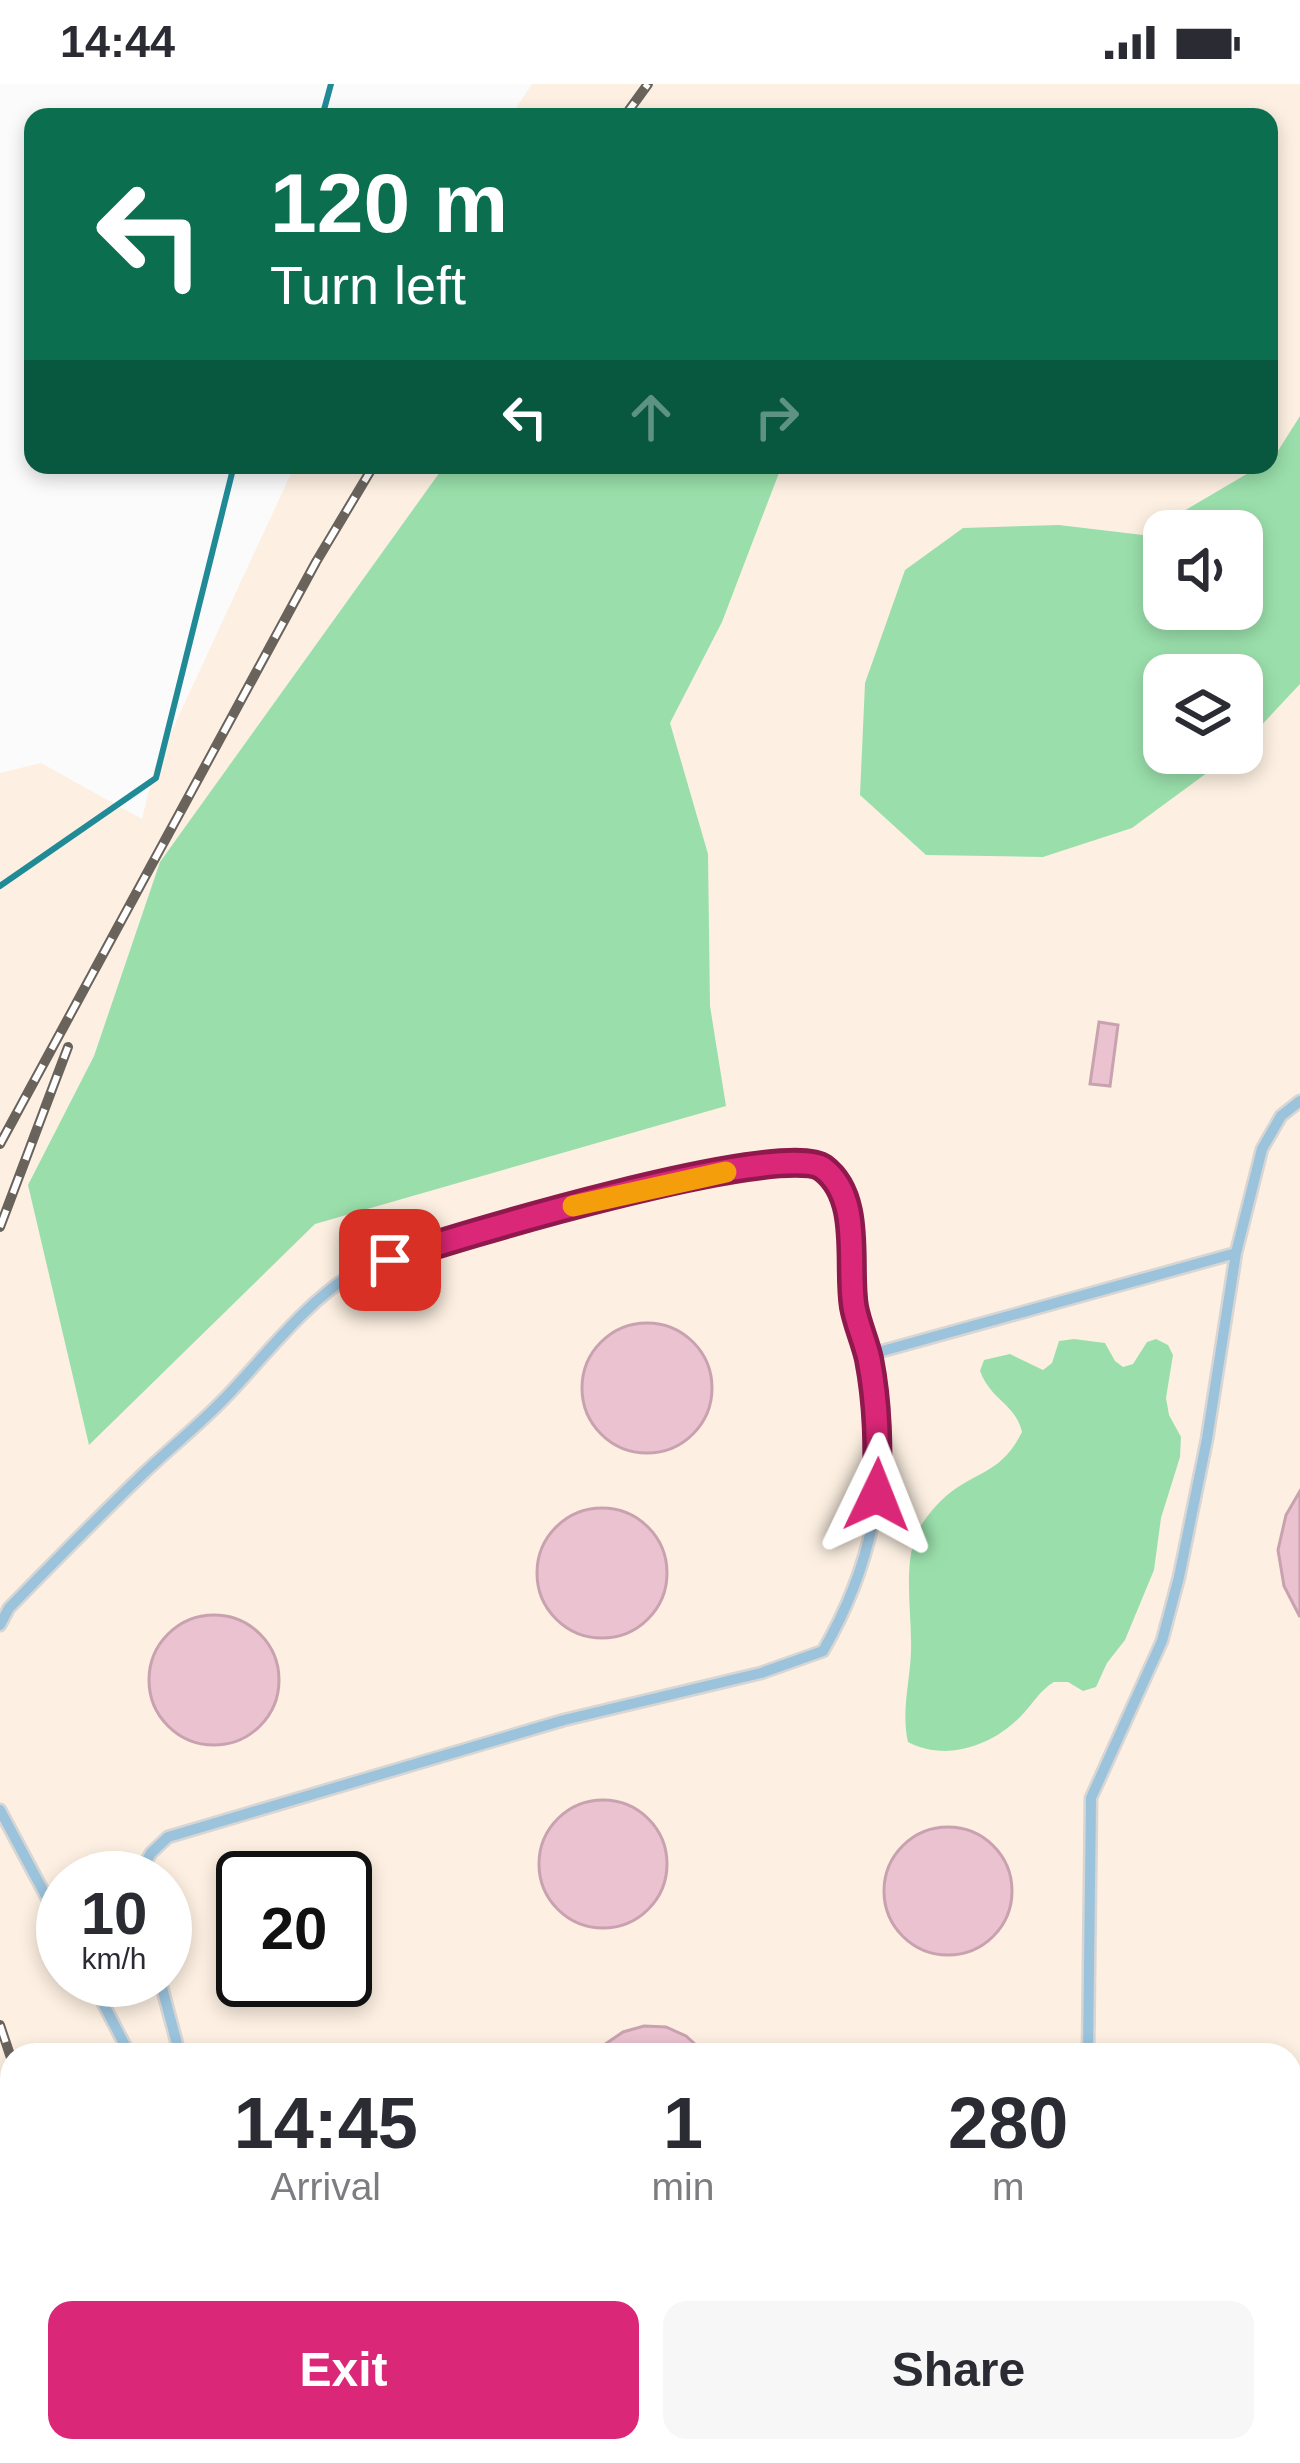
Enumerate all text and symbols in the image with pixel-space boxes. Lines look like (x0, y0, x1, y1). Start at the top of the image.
text: 14:44 (60, 16, 175, 67)
icon: left (72, 156, 228, 312)
text: 120 m (270, 156, 508, 250)
text: Turn left (270, 255, 466, 315)
icon: left (492, 384, 558, 450)
icon: ahead (618, 384, 684, 450)
icon: right (744, 384, 810, 450)
map controls (1143, 510, 1263, 774)
button: sound (1143, 510, 1263, 630)
button: layers (1143, 654, 1263, 774)
pin (339, 1209, 441, 1311)
icon: arrive (357, 1227, 423, 1293)
position arrow (814, 1432, 940, 1558)
speed limit sign: 20 (216, 1851, 372, 2007)
text: 10 (81, 1880, 147, 1947)
text: km/h (81, 1942, 147, 1975)
text: 14:45 (234, 2083, 418, 2163)
text: 1 (663, 2083, 703, 2163)
text: 280 (948, 2083, 1068, 2163)
text: Arrival (271, 2165, 381, 2208)
text: min (652, 2165, 714, 2208)
text: m (992, 2165, 1024, 2208)
button: Exit (48, 2301, 639, 2439)
button: Share (663, 2301, 1254, 2439)

